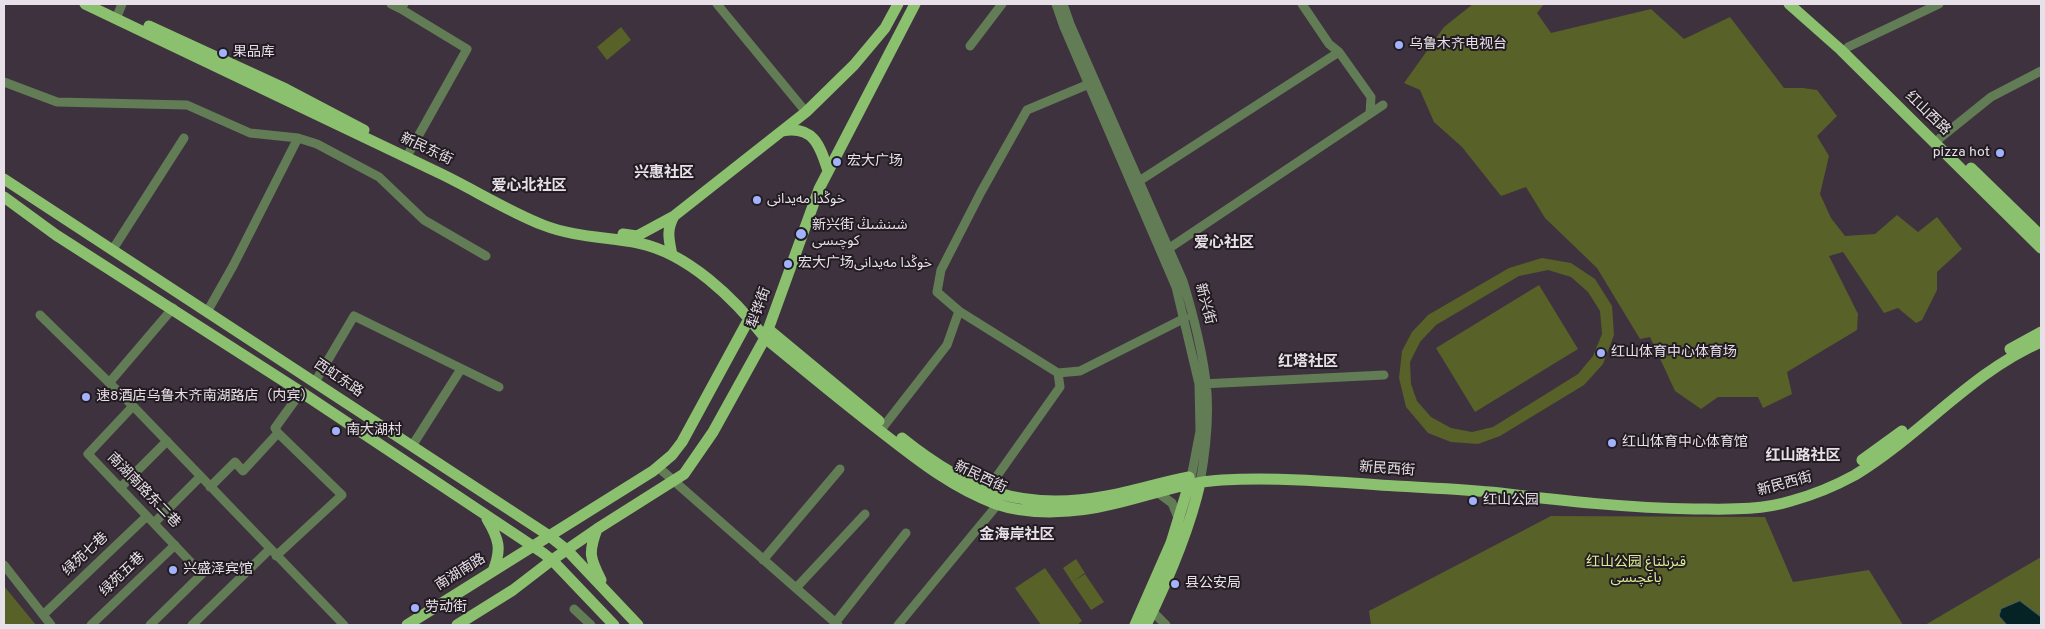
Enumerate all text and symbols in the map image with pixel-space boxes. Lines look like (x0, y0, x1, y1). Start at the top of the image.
place label: 乌鲁木齐电视台 (1409, 37, 1507, 53)
marker: 乌鲁木齐电视台 (1393, 39, 1405, 51)
place label: 果品库 (233, 45, 275, 61)
marker: 果品库 (217, 47, 229, 59)
street label: 红山西路 (1901, 89, 1953, 139)
street label: 新民东街 (397, 131, 455, 169)
place label: pizza hot (1933, 145, 1990, 161)
marker: pizza hot (1994, 147, 2006, 159)
place label: 宏大广场 (847, 154, 903, 170)
marker: 宏大广场 (831, 156, 843, 168)
district label: 兴惠社区 (634, 165, 694, 183)
district label: 爱心北社区 (492, 178, 566, 196)
place label: خوڭدا مەيدانى (767, 192, 845, 208)
marker: خوڭدا مەيدانى (751, 194, 763, 206)
place label: 新兴街 شىنشىڭ كوچىسى (812, 218, 907, 250)
marker: 新兴街 شىنشىڭ كوچىسى (794, 227, 808, 241)
district label: 爱心社区 (1194, 235, 1254, 253)
place label: 宏大广场خوڭدا مەيدانى (798, 256, 932, 272)
marker: 宏大广场خوڭدا مەيدانى (782, 258, 794, 270)
street label: 新兴街 (1190, 282, 1218, 326)
street label: 犁铧街 (745, 285, 775, 331)
place label: 红山体育中心体育场 (1611, 345, 1737, 361)
marker: 红山体育中心体育场 (1595, 347, 1607, 359)
district label: 红塔社区 (1278, 354, 1338, 372)
street label: 西虹东路 (310, 356, 366, 402)
place label: 速8酒店乌鲁木齐南湖路店（内宾） (96, 389, 315, 405)
marker: 速8酒店乌鲁木齐南湖路店（内宾） (80, 391, 92, 403)
place label: 南大湖村 (346, 423, 402, 439)
marker: 南大湖村 (330, 425, 342, 437)
place label: 红山体育中心体育馆 (1622, 435, 1748, 451)
marker: 红山体育中心体育馆 (1606, 437, 1618, 449)
district label: 红山路社区 (1766, 448, 1840, 466)
street label: 南湖南路东二巷 (103, 450, 183, 532)
street label: 新民西街 (951, 459, 1009, 497)
street label: 新民西街 (1358, 460, 1416, 480)
street label: 新民西街 (1756, 470, 1814, 500)
place label: 红山公园 (1483, 493, 1539, 509)
marker: 红山公园 (1467, 495, 1479, 507)
district label: 金海岸社区 (980, 527, 1054, 545)
street label: 绿苑七巷 (60, 530, 112, 580)
street label: 绿苑五巷 (97, 550, 149, 600)
street label: 南湖南路 (433, 551, 489, 595)
park label: 红山公园 قىزىلتاغ باغچىسى (1586, 555, 1686, 588)
place label: 兴盛泽宾馆 (183, 562, 253, 578)
marker: 兴盛泽宾馆 (167, 564, 179, 576)
place label: 县公安局 (1185, 576, 1241, 592)
marker: 县公安局 (1169, 578, 1181, 590)
place label: 劳动街 (425, 600, 467, 616)
marker: 劳动街 (409, 602, 421, 614)

